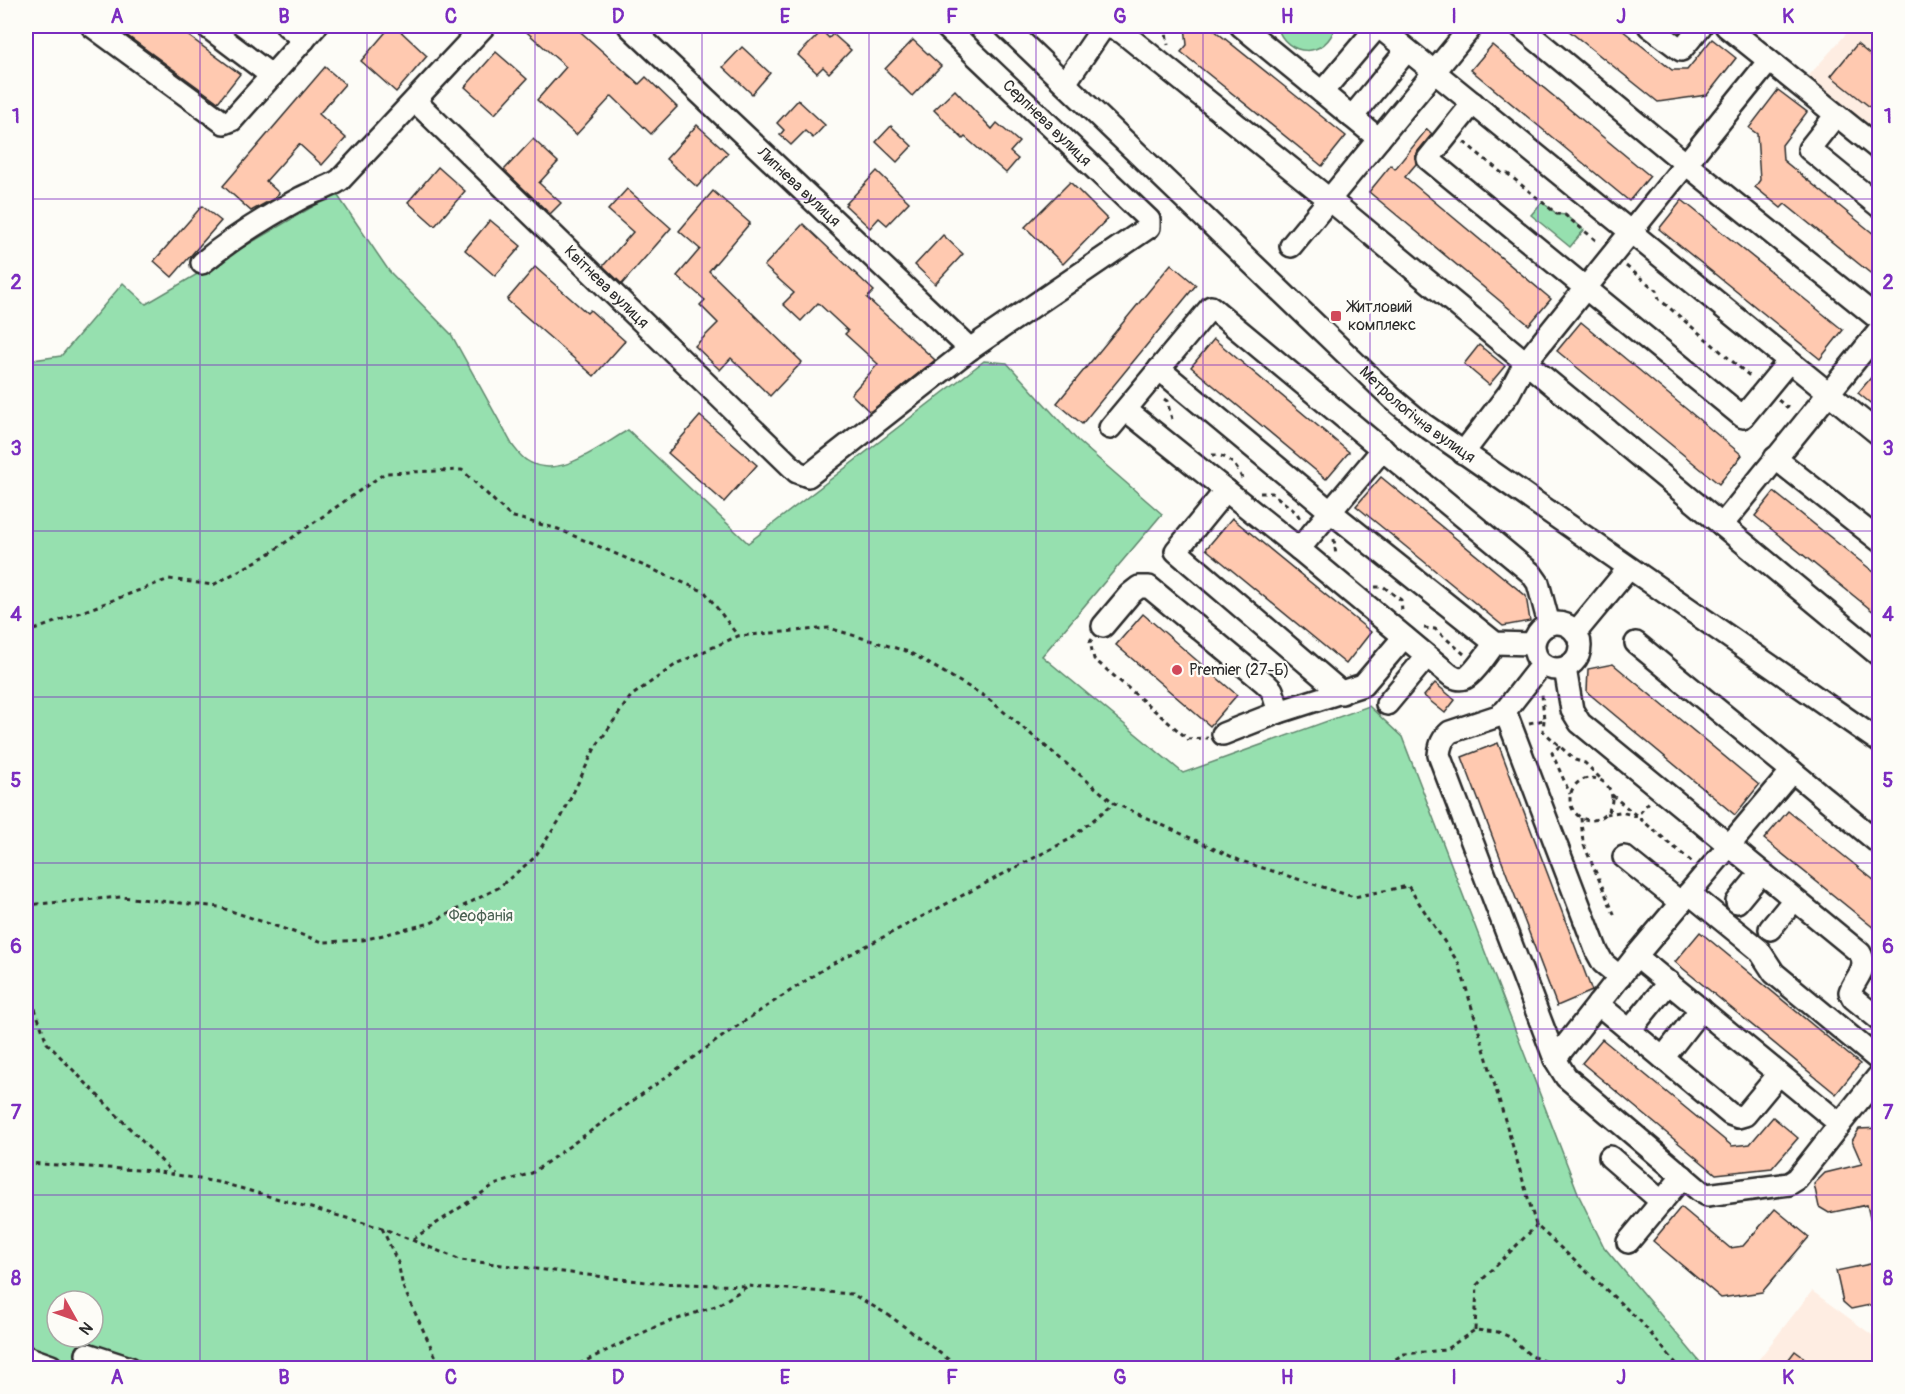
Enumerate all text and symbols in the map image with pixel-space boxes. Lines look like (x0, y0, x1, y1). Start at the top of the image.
text: A (111, 4, 124, 29)
text: B (278, 4, 290, 29)
text: C (445, 4, 457, 29)
text: D (612, 4, 625, 29)
text: E (780, 4, 791, 29)
text: F (946, 4, 958, 29)
text: G (1113, 4, 1127, 29)
text: H (1281, 4, 1294, 29)
text: I (1451, 4, 1457, 29)
text: J (1616, 4, 1626, 29)
text: K (1782, 4, 1794, 29)
street label: Серпнева вулиця (998, 76, 1096, 170)
text: 1 (12, 104, 20, 129)
text: 1 (1884, 104, 1892, 129)
street label: Липнева вулиця (752, 142, 845, 231)
street label: Квітнева вулиця (560, 241, 653, 333)
text: 2 (10, 270, 22, 295)
text: 2 (1882, 270, 1894, 295)
place label: Житловий комплекс (1345, 297, 1416, 335)
marker: Житловий комплекс (1329, 309, 1343, 323)
street label: Метрологічна вулиця (1355, 362, 1479, 467)
text: 3 (10, 436, 22, 461)
text: 3 (1882, 436, 1894, 461)
text: 4 (10, 602, 22, 627)
text: 4 (1882, 602, 1894, 627)
place label: Premier (27-Б) (1189, 660, 1289, 680)
marker: Premier (27-Б) (1170, 663, 1184, 677)
text: 5 (11, 768, 22, 793)
text: 5 (1883, 768, 1894, 793)
park label: Феофанія (449, 906, 513, 926)
text: 6 (10, 934, 22, 959)
text: 6 (1882, 934, 1894, 959)
text: 7 (11, 1100, 22, 1125)
text: 7 (1883, 1100, 1894, 1125)
text: 8 (11, 1266, 21, 1291)
text: 8 (1883, 1266, 1893, 1291)
north arrow (45, 1289, 105, 1349)
text: N (74, 1317, 97, 1339)
text: A (111, 1365, 124, 1390)
text: B (278, 1365, 290, 1390)
text: C (445, 1365, 457, 1390)
text: D (612, 1365, 625, 1390)
text: E (780, 1365, 791, 1390)
text: F (946, 1365, 958, 1390)
text: G (1113, 1365, 1127, 1390)
text: H (1281, 1365, 1294, 1390)
text: I (1451, 1365, 1457, 1390)
text: J (1616, 1365, 1626, 1390)
text: K (1782, 1365, 1794, 1390)

